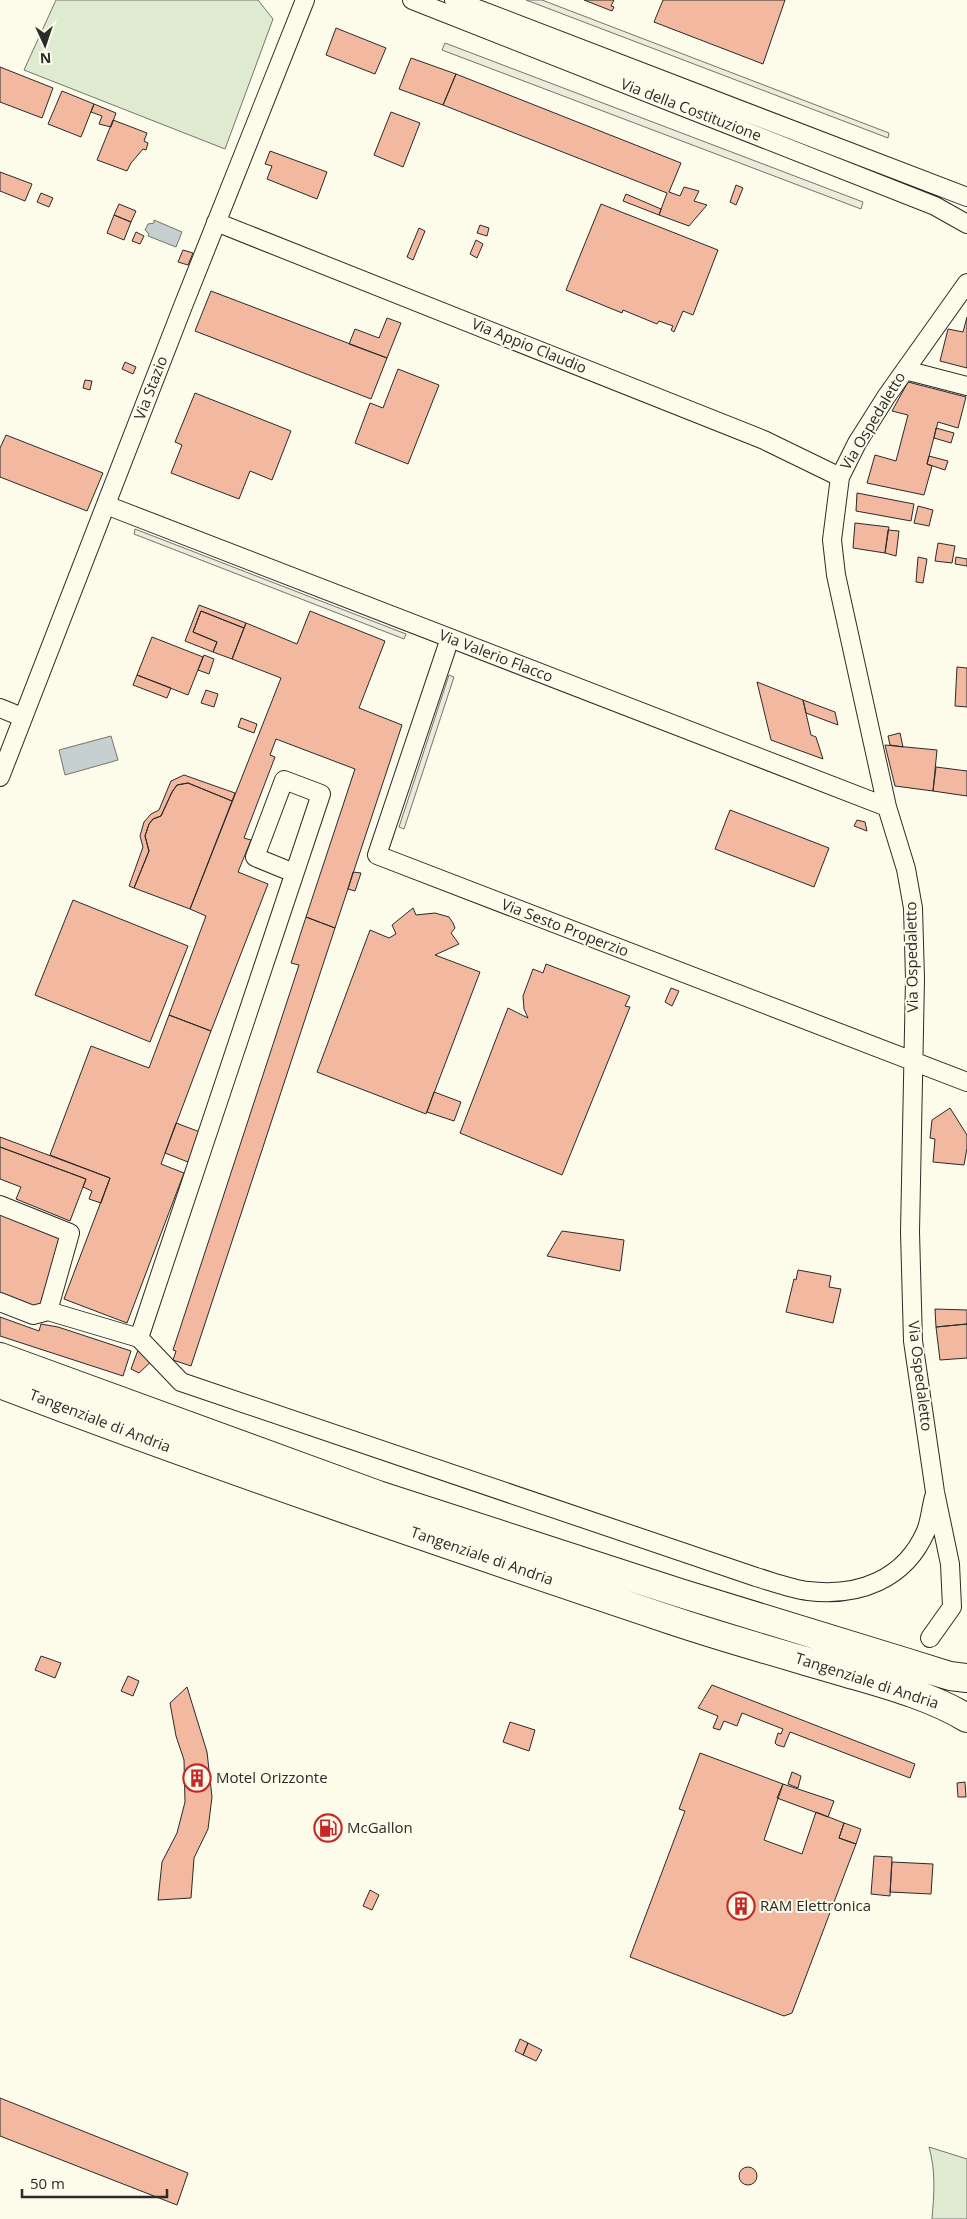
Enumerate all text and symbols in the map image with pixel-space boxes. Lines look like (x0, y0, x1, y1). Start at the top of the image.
north arrow (20, 20, 70, 70)
text: N (40, 49, 52, 68)
street label: Via della Costituzione (618, 73, 765, 145)
street label: Via Appio Claudio (469, 313, 590, 377)
street label: Via Stazio (129, 353, 171, 422)
street label: Via Ospedaletto (835, 368, 909, 473)
street label: Via Valerio Flacco (437, 624, 556, 686)
street label: Via Sesto Properzio (499, 894, 632, 961)
street label: Via Ospedaletto (900, 901, 922, 1013)
street label: Via Ospedaletto (904, 1320, 938, 1432)
street label: Tangenziale di Andria (27, 1384, 174, 1456)
street label: Tangenziale di Andria (408, 1521, 556, 1589)
street label: Tangenziale di Andria (793, 1647, 942, 1713)
building icon: Motel Orizzonte (182, 1763, 212, 1793)
place label: Motel Orizzonte (216, 1767, 328, 1787)
fuel station icon: McGallon (313, 1813, 343, 1843)
place label: McGallon (347, 1817, 413, 1837)
building icon: RAM Elettronica (726, 1891, 756, 1921)
place label: RAM Elettronica (760, 1895, 871, 1915)
scale bar (22, 2166, 168, 2198)
text: 50 m (30, 2173, 65, 2193)

